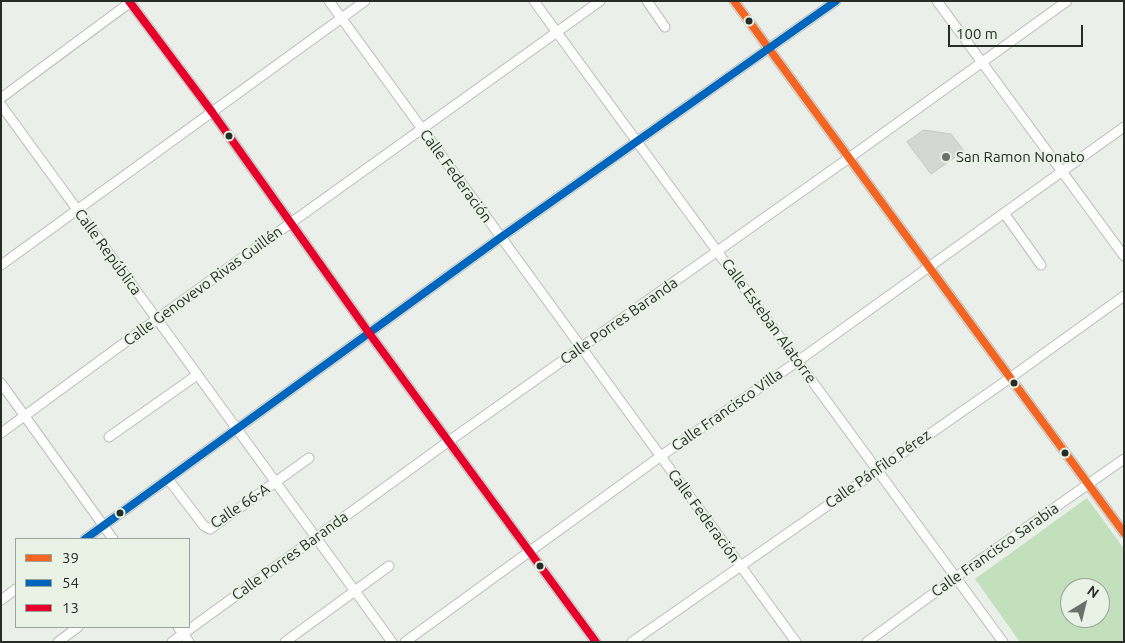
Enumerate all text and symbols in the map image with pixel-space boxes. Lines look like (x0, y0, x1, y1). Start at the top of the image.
scale bar (950, 15, 1085, 47)
unlabelled marker (744, 16, 754, 26)
text: 100 m (956, 25, 998, 42)
street label: Calle Federación (416, 126, 496, 226)
unlabelled marker (224, 131, 234, 141)
place label: San Ramon Nonato (956, 148, 1085, 166)
marker: San Ramon Nonato (940, 151, 952, 163)
street label: Calle República (71, 205, 145, 299)
street label: Calle Genovevo Rivas Guillén (120, 222, 286, 350)
street label: Calle Esteban Alatorre (718, 255, 820, 387)
street label: Calle Porres Baranda (557, 274, 681, 368)
street label: Calle Francisco Villa (668, 365, 786, 455)
unlabelled marker (1009, 378, 1019, 388)
street label: Calle Pánfilo Pérez (822, 426, 934, 512)
unlabelled marker (1060, 448, 1070, 458)
street label: Calle Federación (664, 466, 744, 566)
street label: Calle 66-A (207, 480, 273, 532)
street label: Calle Francisco Sarabia (928, 499, 1062, 601)
unlabelled marker (115, 508, 125, 518)
street label: Calle Porres Baranda (228, 508, 352, 604)
legend (15, 538, 190, 628)
text: 39 (62, 549, 79, 566)
unlabelled marker (535, 561, 545, 571)
text: 54 (62, 574, 79, 591)
north arrow (1060, 578, 1110, 628)
text: N (1084, 582, 1102, 601)
text: 13 (62, 599, 79, 616)

